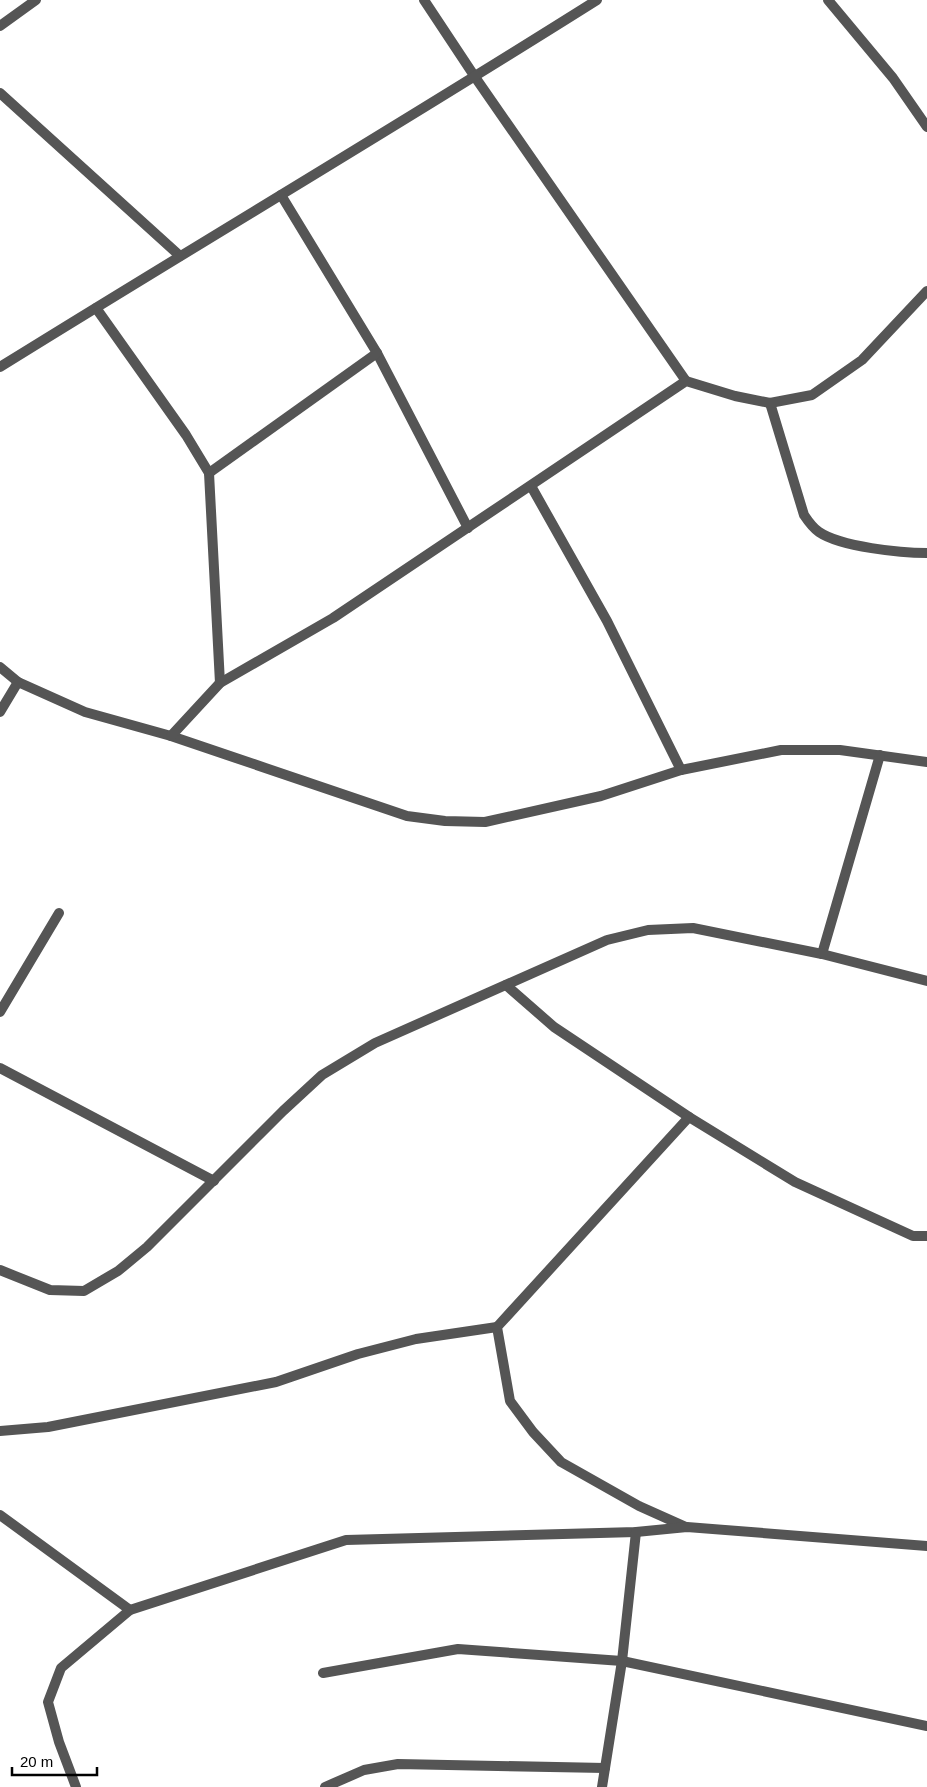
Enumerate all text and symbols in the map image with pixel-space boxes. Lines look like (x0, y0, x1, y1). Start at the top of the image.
scale bar (12, 1744, 98, 1776)
text: 20 m (20, 1753, 53, 1770)

